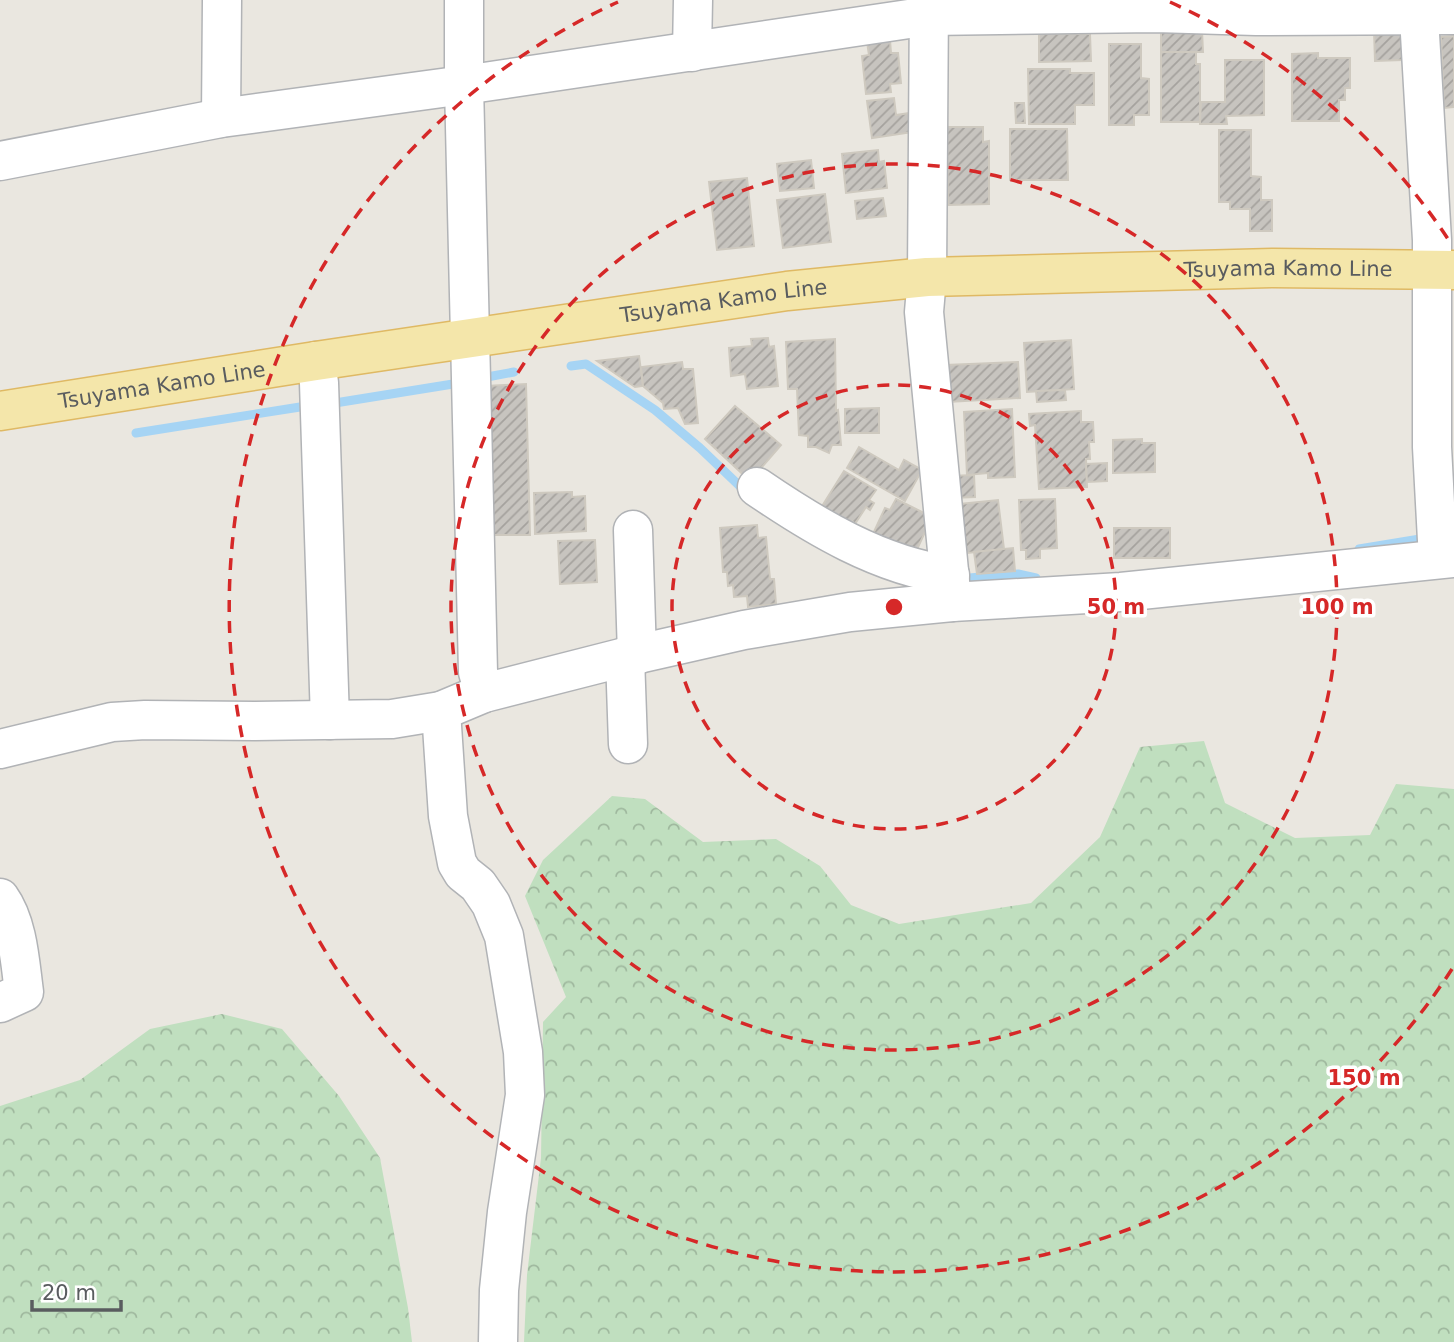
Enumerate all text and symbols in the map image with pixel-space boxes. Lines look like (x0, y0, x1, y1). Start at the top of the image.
street label: Tsuyama Kamo Line (1182, 256, 1393, 282)
street label: Tsuyama Kamo Line (617, 275, 828, 328)
street label: Tsuyama Kamo Line (56, 357, 267, 414)
centre of rings (882, 595, 906, 619)
text: 50 m (1087, 595, 1145, 619)
text: 100 m (1300, 595, 1374, 619)
text: 150 m (1327, 1066, 1401, 1090)
scale bar (32, 1268, 121, 1312)
text: 20 m (42, 1281, 96, 1305)

